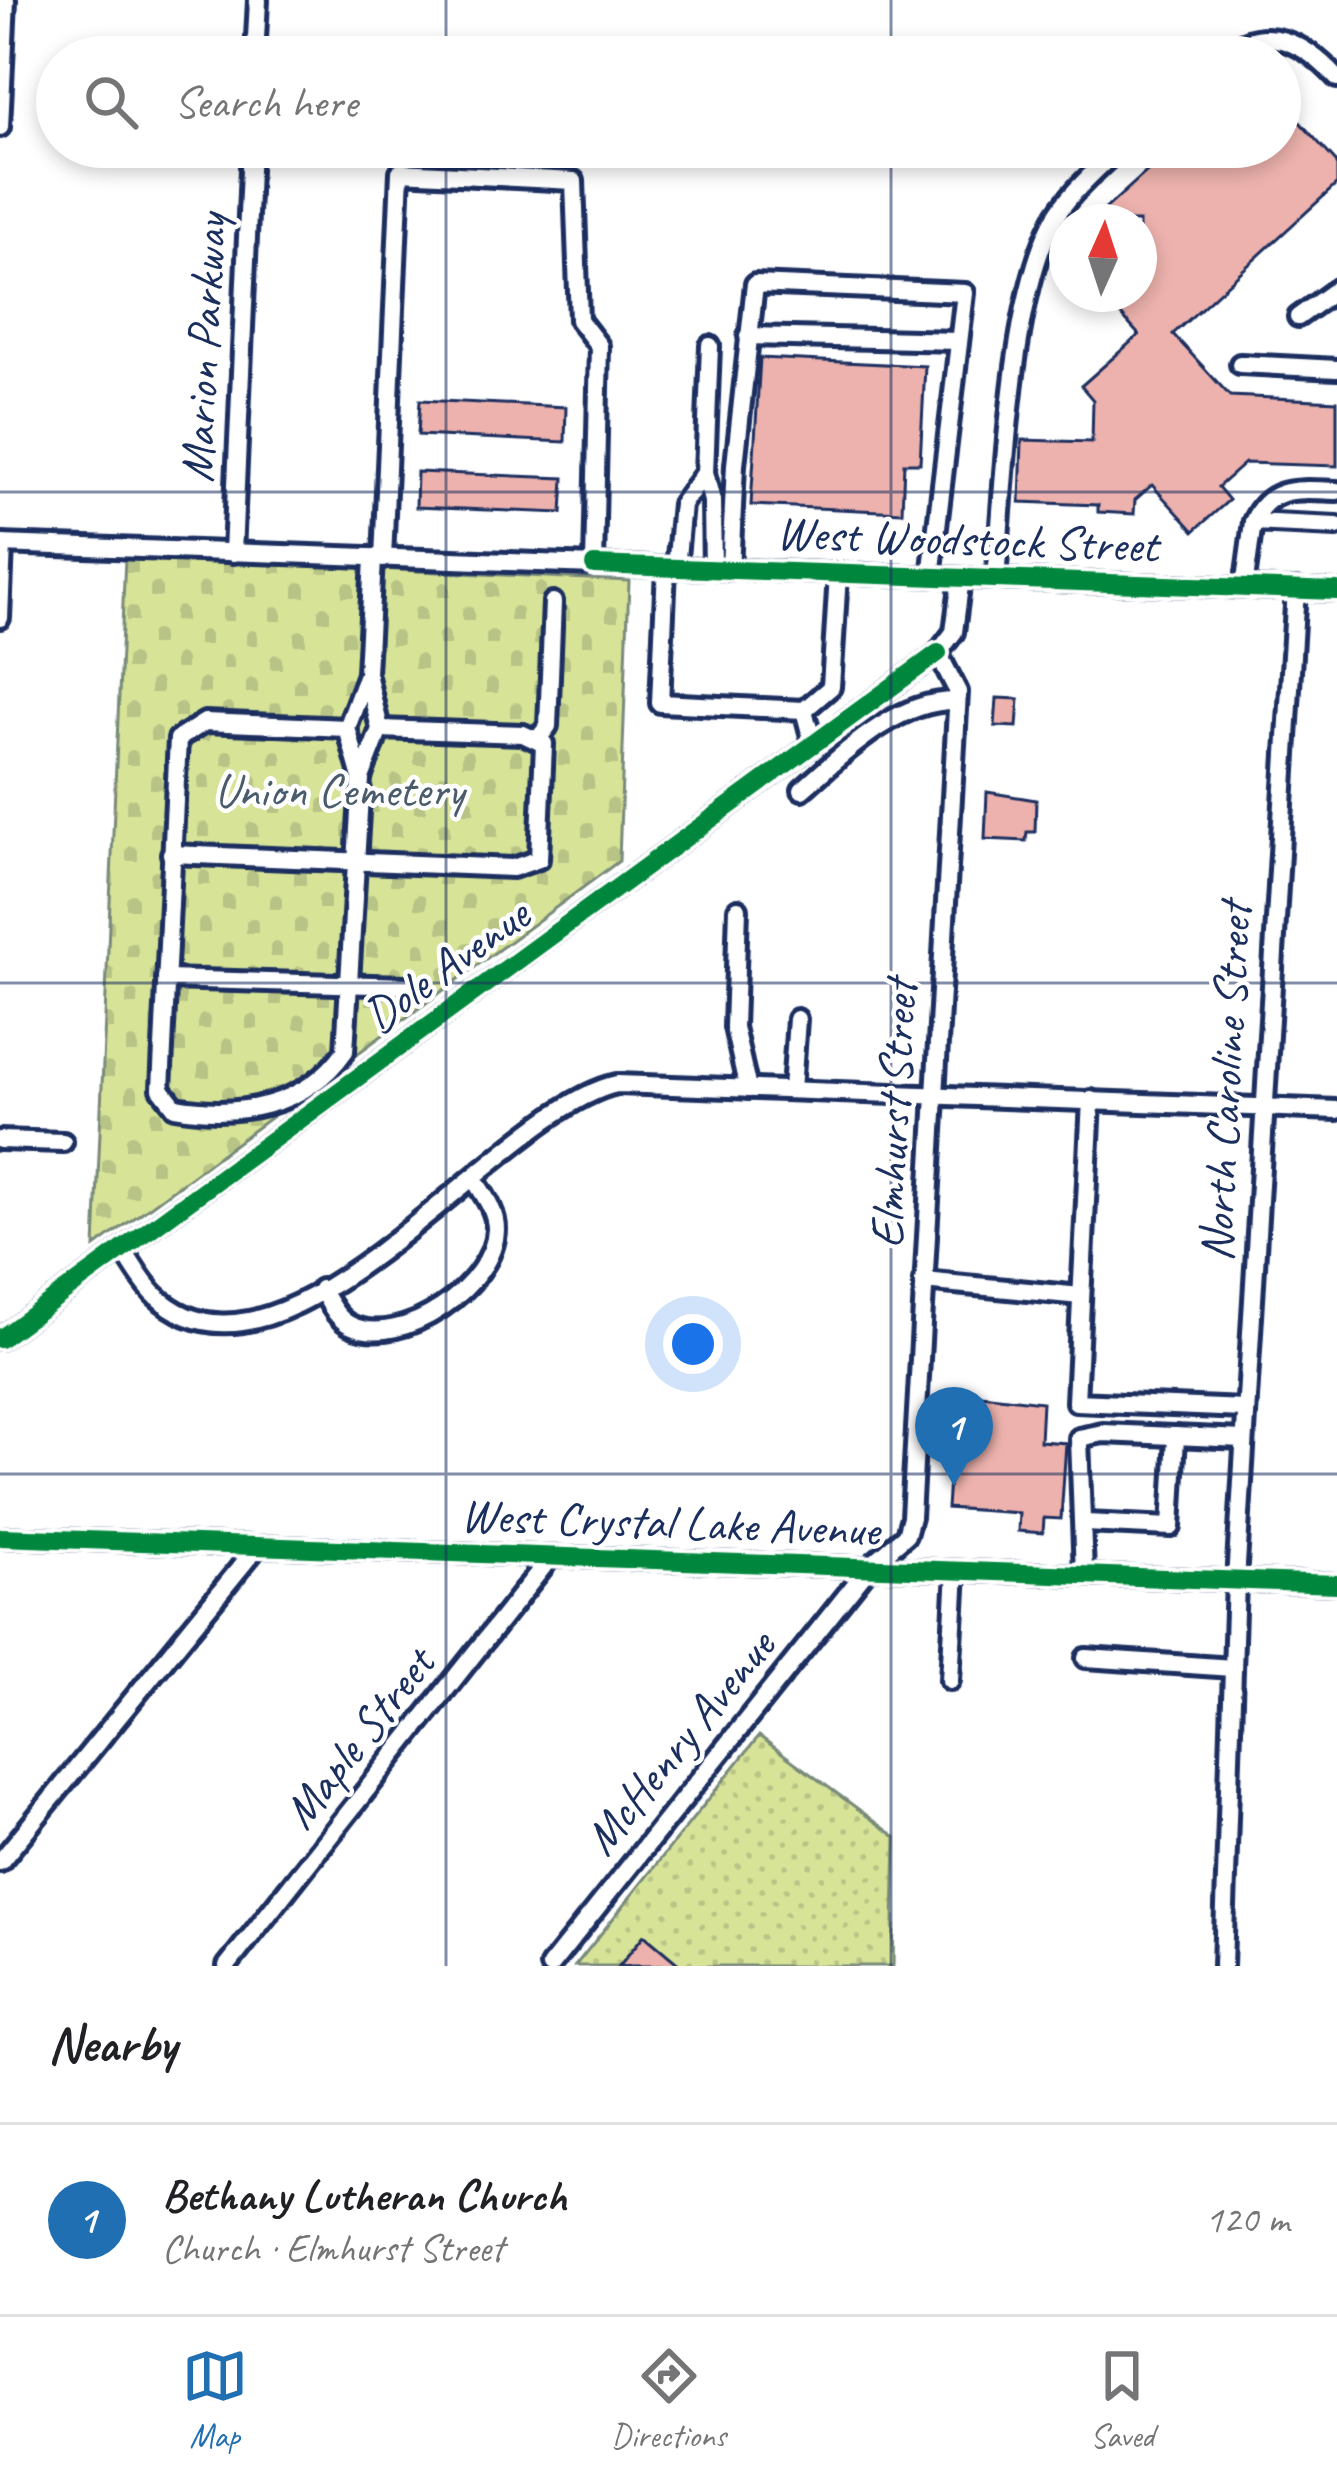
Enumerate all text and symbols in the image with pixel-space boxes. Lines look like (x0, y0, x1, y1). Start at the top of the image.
search box (36, 36, 1301, 168)
icon: search (78, 69, 144, 135)
text: Search here (174, 74, 357, 131)
north arrow (1049, 204, 1157, 312)
street label: Marion Parkway (166, 209, 240, 484)
street label: West Woodstock Street (775, 502, 1163, 576)
park label: Union Cemetery (214, 760, 468, 820)
street label: Dole Avenue (351, 883, 544, 1045)
street label: North Caroline Street (1186, 895, 1265, 1263)
street label: Elmhurst Street (856, 972, 930, 1249)
your location (663, 1314, 723, 1374)
pin: 1 (915, 1387, 993, 1486)
street label: West Crystal Lake Avenue (459, 1485, 884, 1559)
street label: McHenry Avenue (570, 1615, 790, 1866)
street label: Maple Street (269, 1633, 450, 1840)
text: Nearby (48, 2012, 176, 2076)
text: Bethany Lutheran Church (162, 2167, 567, 2224)
text: 1 (78, 2195, 96, 2244)
text: 120 m (1205, 2195, 1289, 2244)
text: Church · Elmhurst Street (162, 2224, 504, 2273)
tab: Map (182, 2343, 248, 2457)
tab: Directions (611, 2343, 726, 2457)
tab: Saved (1089, 2343, 1155, 2457)

